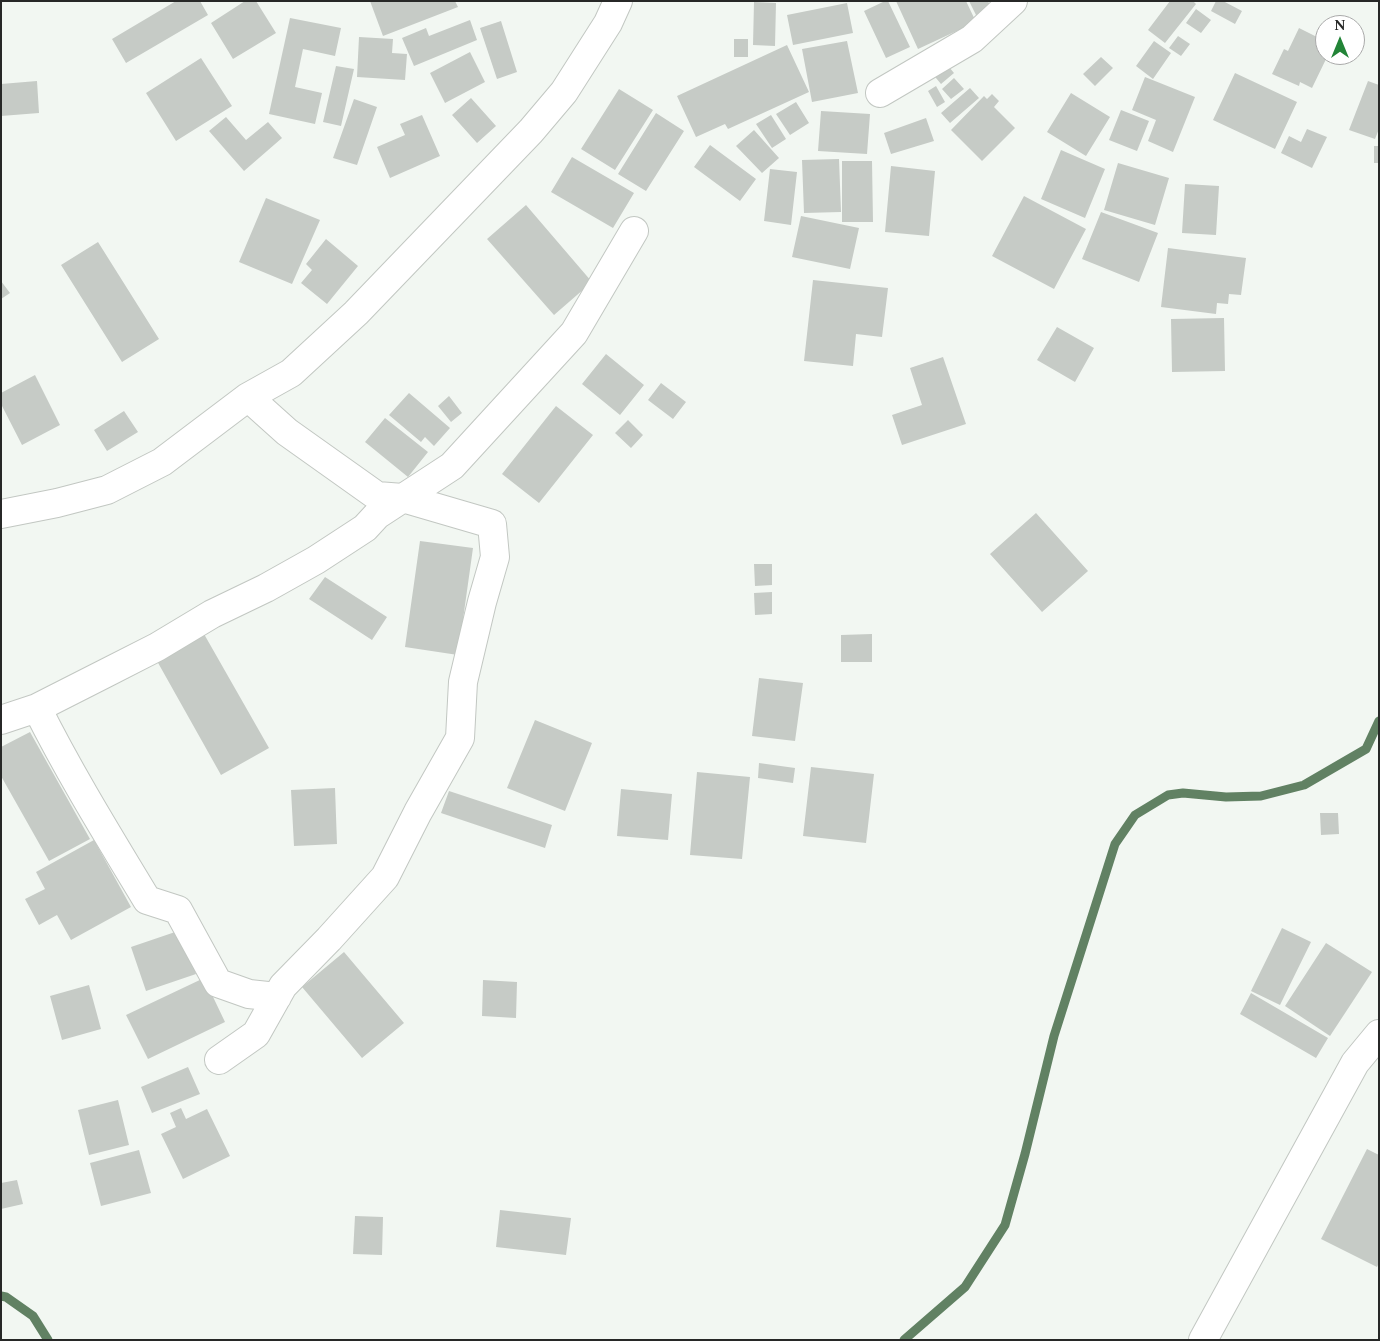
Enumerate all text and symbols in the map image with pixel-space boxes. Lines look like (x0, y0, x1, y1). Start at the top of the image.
north arrow (1315, 15, 1365, 65)
text: N (1334, 15, 1346, 36)

